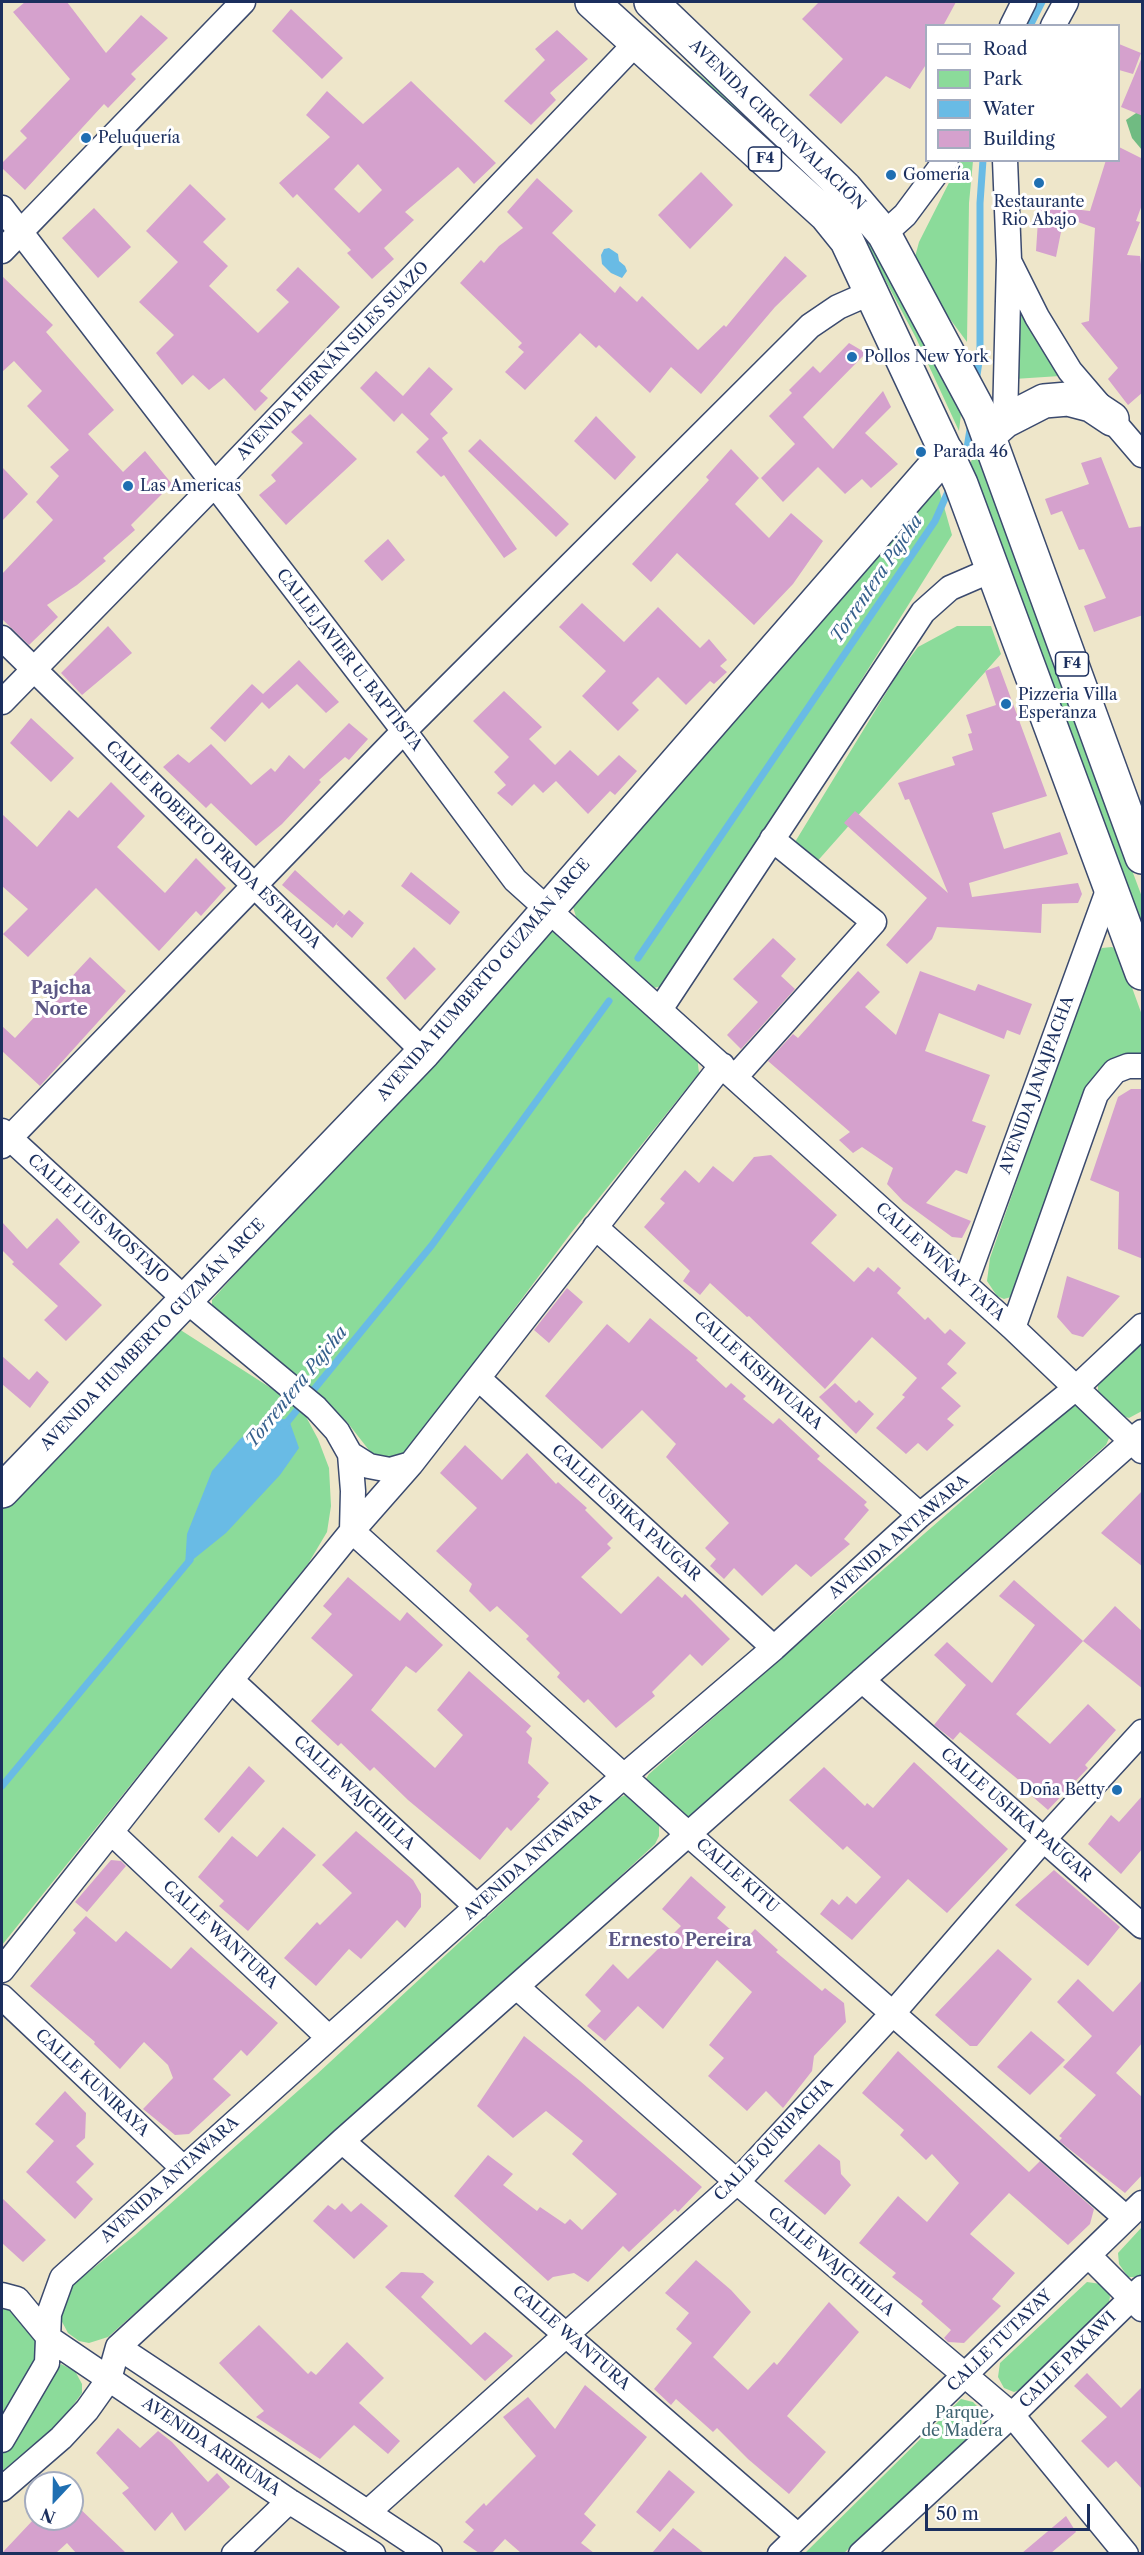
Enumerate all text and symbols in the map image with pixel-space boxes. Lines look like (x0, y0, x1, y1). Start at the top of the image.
legend (925, 24, 1120, 162)
street label: AVENIDA CIRCUNVALACIÓN (685, 36, 869, 214)
text: Road (983, 38, 1028, 60)
text: Park (983, 68, 1022, 90)
text: Water (983, 98, 1035, 120)
place label: Peluquería (98, 128, 180, 148)
text: Building (983, 128, 1055, 150)
marker: Peluquería (79, 131, 93, 145)
road number: F4 (748, 147, 782, 171)
place label: Gomería (903, 165, 970, 185)
marker: Gomería (884, 168, 898, 182)
marker: Restaurante Rio Abajo (1032, 176, 1046, 190)
place label: Restaurante Rio Abajo (993, 192, 1085, 230)
street label: AVENIDA HERNÁN SILES SUAZO (233, 258, 433, 464)
place label: Pollos New York (864, 347, 989, 367)
marker: Pollos New York (845, 350, 859, 364)
place label: Parada 46 (933, 442, 1008, 462)
marker: Parada 46 (914, 445, 928, 459)
place label: Las Americas (140, 476, 241, 496)
marker: Las Americas (121, 479, 135, 493)
water label: Torrentera Pajcha (826, 511, 928, 647)
street label: CALLE JAVIER U. BAPTISTA (272, 565, 426, 755)
road number: F4 (1056, 652, 1088, 676)
place label: Pizzeria Villa Esperanza (1018, 685, 1118, 723)
marker: Pizzeria Villa Esperanza (999, 697, 1013, 711)
street label: CALLE ROBERTO PRADA ESTRADA (102, 737, 324, 953)
street label: AVENIDA HUMBERTO GUZMÁN ARCE (374, 855, 594, 1105)
district label: Pajcha Norte (31, 978, 91, 1020)
street label: AVENIDA JANAJPACHA (996, 993, 1078, 1177)
street label: CALLE LUIS MOSTAJO (23, 1151, 173, 1287)
street label: CALLE WIÑAY TATA (871, 1199, 1009, 1325)
street label: AVENIDA HUMBERTO GUZMÁN ARCE (37, 1215, 269, 1455)
street label: CALLE KISHWUARA (690, 1308, 826, 1434)
water label: Torrentera Pajcha (242, 1322, 352, 1452)
street label: CALLE USHKA PAUGAR (548, 1441, 704, 1585)
street label: AVENIDA ANTAWARA (825, 1471, 973, 1603)
street label: CALLE WAJCHILLA (289, 1732, 419, 1854)
street label: CALLE USHKA PAUGAR (937, 1744, 1095, 1886)
place label: Doña Betty (1019, 1780, 1105, 1800)
marker: Doña Betty (1110, 1783, 1124, 1797)
street label: AVENIDA ANTAWARA (460, 1790, 606, 1924)
street label: CALLE KITU (692, 1835, 782, 1917)
street label: CALLE WANTURA (159, 1877, 281, 1993)
district label: Ernesto Pereira (608, 1930, 752, 1952)
street label: CALLE KUNIRAYA (31, 2025, 153, 2141)
street label: CALLE QURIPACHA (711, 2075, 837, 2205)
street label: AVENIDA ANTAWARA (97, 2113, 243, 2247)
street label: CALLE WAJCHILLA (764, 2204, 898, 2320)
street label: CALLE WANTURA (508, 2282, 634, 2394)
street label: CALLE TUTAYAY (944, 2286, 1056, 2396)
street label: CALLE PAKAWI (1016, 2308, 1120, 2412)
street label: AVENIDA ARIRUMA (138, 2394, 284, 2500)
park label: Parque de Madera (921, 2403, 1003, 2441)
north arrow (24, 2471, 84, 2531)
scale bar (928, 2492, 1093, 2530)
text: 50 m (936, 2503, 979, 2525)
text: N (38, 2504, 58, 2528)

